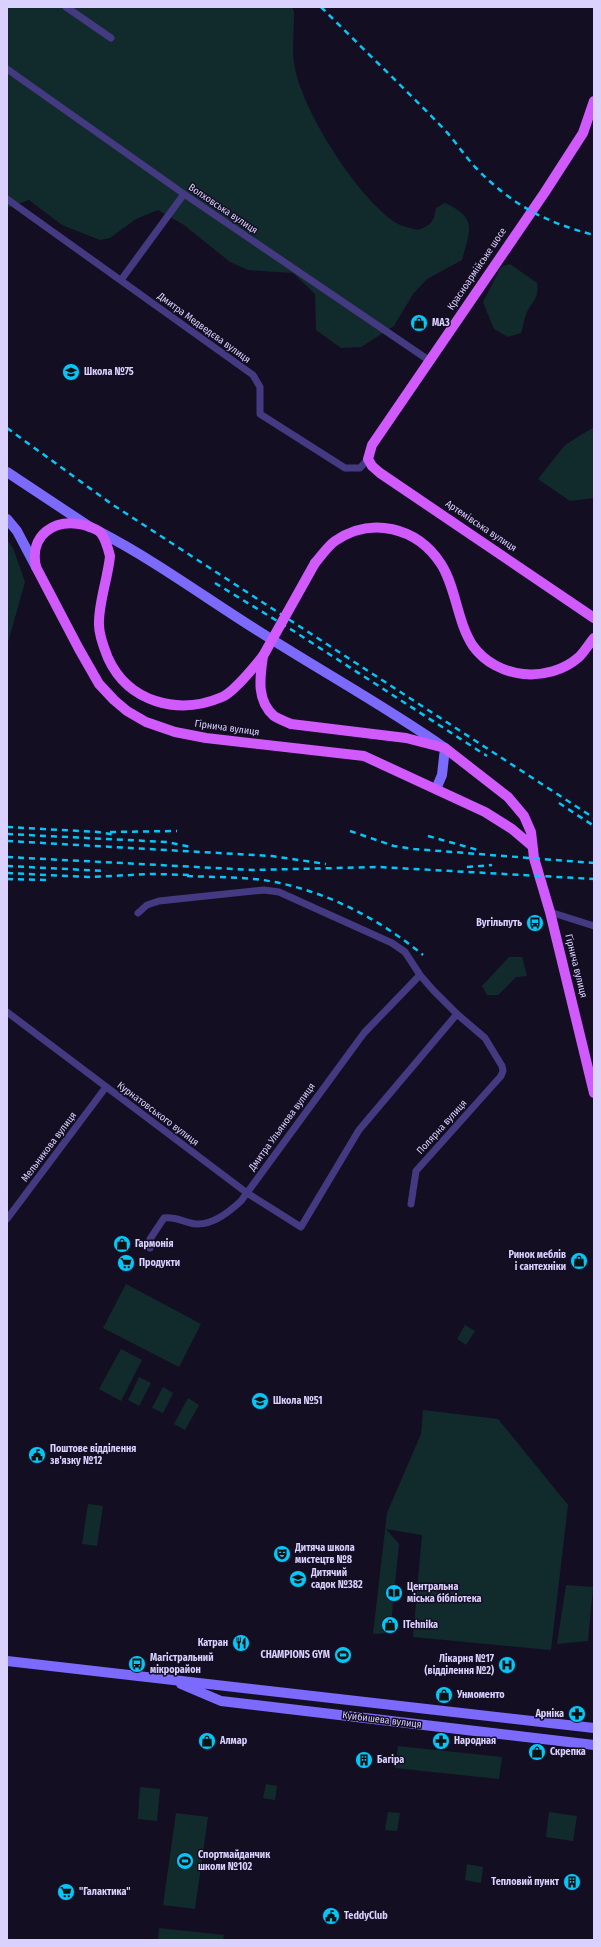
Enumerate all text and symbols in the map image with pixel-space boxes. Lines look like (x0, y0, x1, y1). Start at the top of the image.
street label: Волховська вулиця (186, 181, 260, 237)
street label: Красноармійське шосе (444, 225, 509, 312)
street label: Дмитра Медведєва вулиця (154, 290, 253, 366)
shop icon: МАЗ (409, 313, 429, 333)
place label: МАЗ (432, 317, 450, 329)
school or university icon: Школа №75 (61, 362, 81, 382)
place label: Школа №75 (84, 366, 134, 378)
street label: Артемівська вулиця (443, 497, 520, 554)
street label: Гірнича вулиця (194, 717, 260, 738)
bus stop icon: Вугільпуть (525, 913, 545, 933)
place label: Вугільпуть (476, 917, 522, 929)
street label: Гірнича вулиця (562, 933, 591, 999)
street label: Курнатовського вулиця (115, 1079, 201, 1149)
street label: Дмитра Ульянова вулиця (246, 1081, 318, 1174)
street label: Полярна вулиця (414, 1097, 470, 1157)
street label: Мельникова вулиця (19, 1110, 79, 1184)
shop icon: Гармонія (112, 1234, 132, 1254)
place label: Гармонія (135, 1238, 173, 1250)
place label: Ринок меблів і сантехніки (509, 1249, 566, 1273)
shop icon: Ринок меблів і сантехніки (569, 1251, 589, 1271)
supermarket icon: Продукти (116, 1253, 136, 1273)
place label: Продукти (139, 1257, 180, 1269)
school or university icon: Школа №51 (250, 1391, 270, 1411)
place label: Школа №51 (273, 1395, 322, 1407)
place label: Поштове відділення зв'язку №12 (50, 1443, 136, 1467)
public building icon: Поштове відділення зв'язку №12 (27, 1445, 47, 1465)
place label: Дитяча школа мистецтв №8 (294, 1542, 355, 1566)
theatre icon: Дитяча школа мистецтв №8 (272, 1544, 292, 1564)
place label: Дитячий садок №382 (310, 1567, 363, 1591)
school or university icon: Дитячий садок №382 (288, 1569, 308, 1589)
place label: Центральна міська бібліотека (407, 1581, 482, 1605)
library icon: Центральна міська бібліотека (384, 1583, 404, 1603)
shop icon: ITehnika (380, 1615, 400, 1635)
place label: ITehnika (403, 1619, 438, 1631)
restaurant icon: Катран (231, 1633, 251, 1653)
place label: Катран (198, 1637, 228, 1649)
sports icon: CHAMPIONS GYM (333, 1645, 353, 1665)
place label: CHAMPIONS GYM (260, 1649, 330, 1661)
place label: Магістральний мікрорайон (150, 1652, 214, 1676)
place label: Лікарня №17 (відділення №2) (425, 1653, 495, 1677)
bus stop icon: Магістральний мікрорайон (127, 1654, 147, 1674)
hospital icon: Лікарня №17 (відділення №2) (497, 1655, 517, 1675)
shop icon: Унмоменто (434, 1685, 454, 1705)
place label: Унмоменто (456, 1689, 505, 1701)
pharmacy icon: Арніка (567, 1704, 587, 1724)
place label: Арніка (534, 1708, 564, 1720)
street label: Куйбишева вулиця (342, 1709, 422, 1731)
shop icon: Алмар (197, 1731, 217, 1751)
pharmacy icon: Народная (431, 1731, 451, 1751)
place label: Алмар (219, 1735, 248, 1747)
place label: Народная (454, 1735, 496, 1747)
shop icon: Скрепка (527, 1742, 547, 1762)
place label: Скрепка (550, 1746, 586, 1758)
building icon: Багіра (354, 1750, 374, 1770)
place label: Багіра (377, 1754, 404, 1766)
place label: Спортмайданчик школи №102 (198, 1849, 271, 1873)
sports icon: Спортмайданчик школи №102 (175, 1851, 195, 1871)
building icon: Тепловий пункт (562, 1872, 582, 1892)
place label: Тепловий пункт (491, 1876, 560, 1888)
supermarket icon: "Галактика" (56, 1882, 76, 1902)
place label: "Галактика" (79, 1886, 131, 1898)
public building icon: TeddyClub (321, 1906, 341, 1926)
place label: TeddyClub (344, 1910, 388, 1922)

